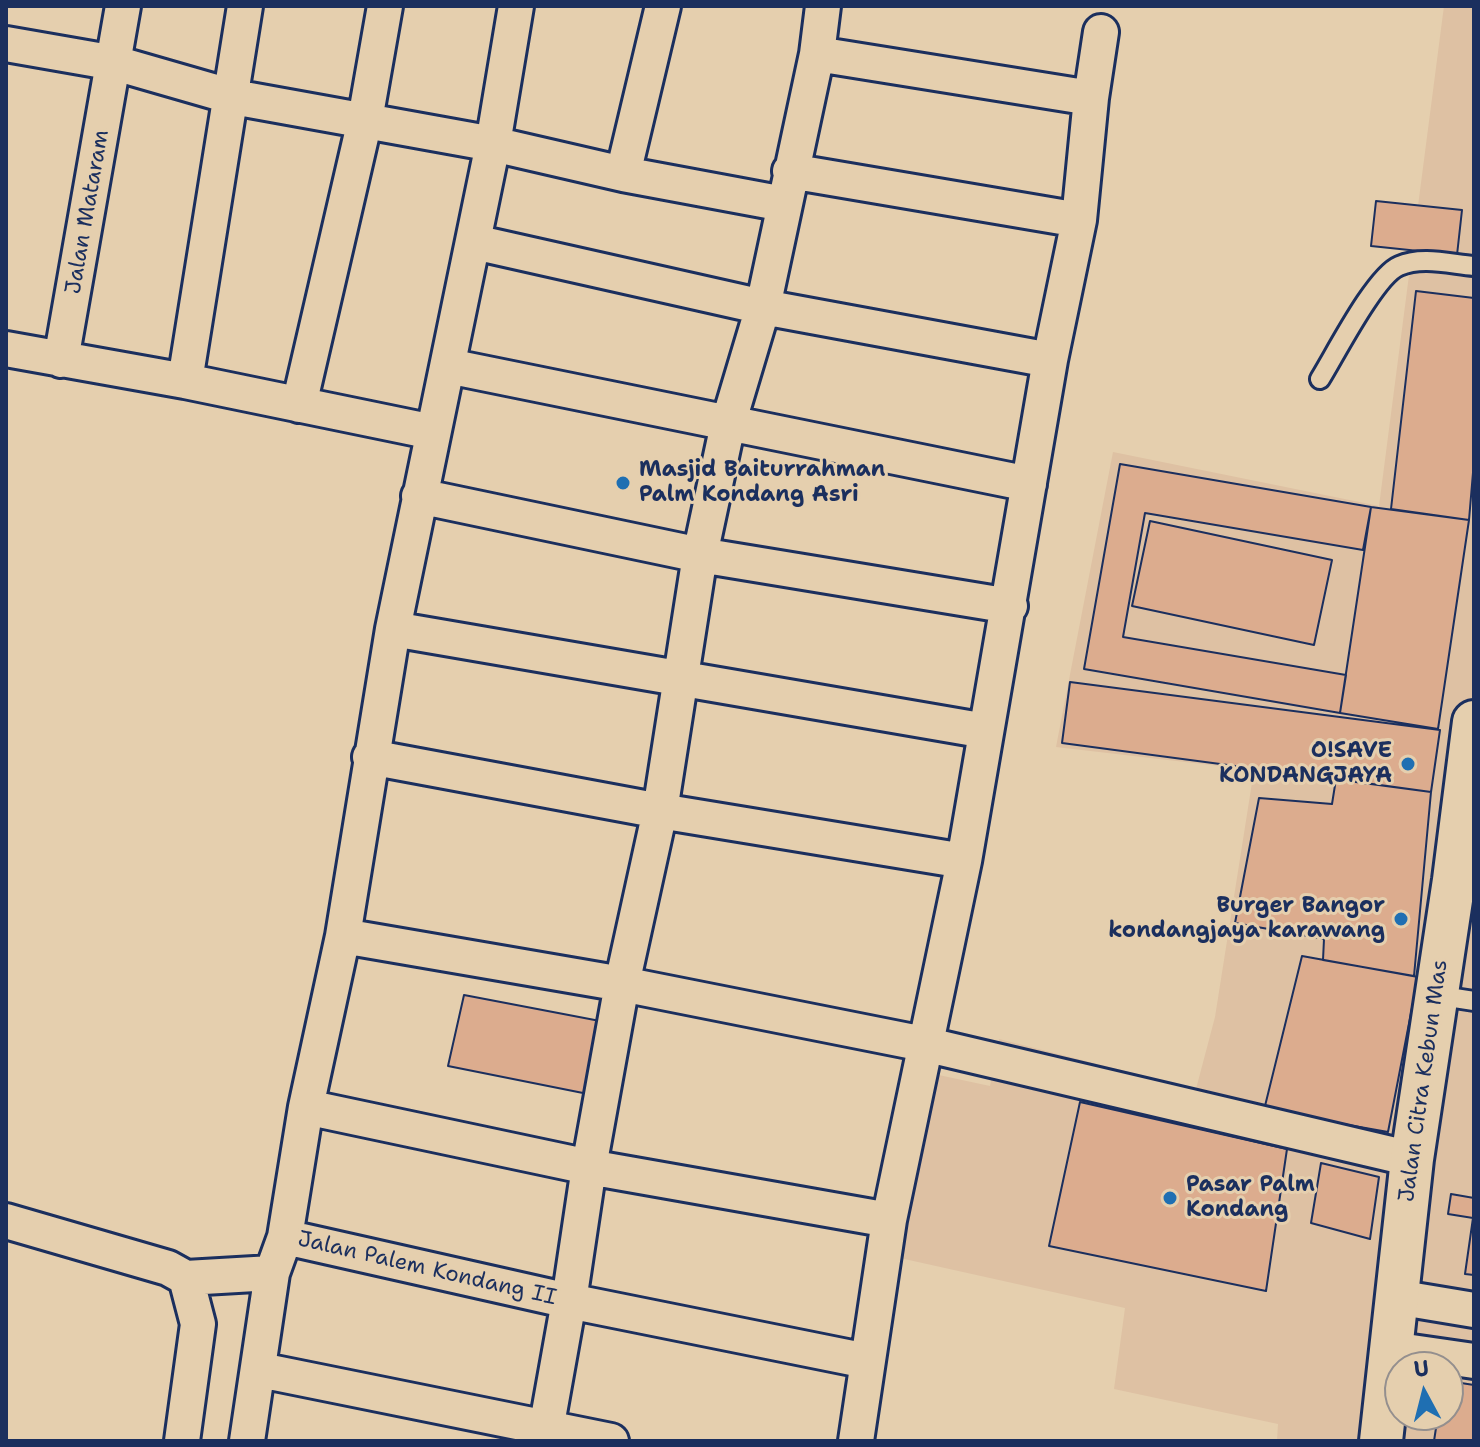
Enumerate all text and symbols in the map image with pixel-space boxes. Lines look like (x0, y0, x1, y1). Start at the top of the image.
street label: Jalan Mataram (61, 128, 115, 296)
place label: Masjid Baiturrahman Palm Kondang Asri (639, 457, 885, 508)
marker: Masjid Baiturrahman Palm Kondang Asri (614, 474, 632, 492)
place label: O!SAVE KONDANGJAYA (1219, 738, 1392, 790)
marker: O!SAVE KONDANGJAYA (1399, 755, 1417, 773)
place label: Burger Bangor kondangjaya karawang (1108, 893, 1385, 944)
marker: Burger Bangor kondangjaya karawang (1392, 910, 1410, 928)
street label: Jalan Citra Kebun Mas (1394, 958, 1454, 1204)
place label: Pasar Palm Kondang (1186, 1172, 1315, 1224)
marker: Pasar Palm Kondang (1161, 1189, 1179, 1207)
street label: Jalan Palem Kondang II (295, 1226, 559, 1312)
north arrow (1384, 1351, 1464, 1431)
text: U (1412, 1353, 1431, 1384)

